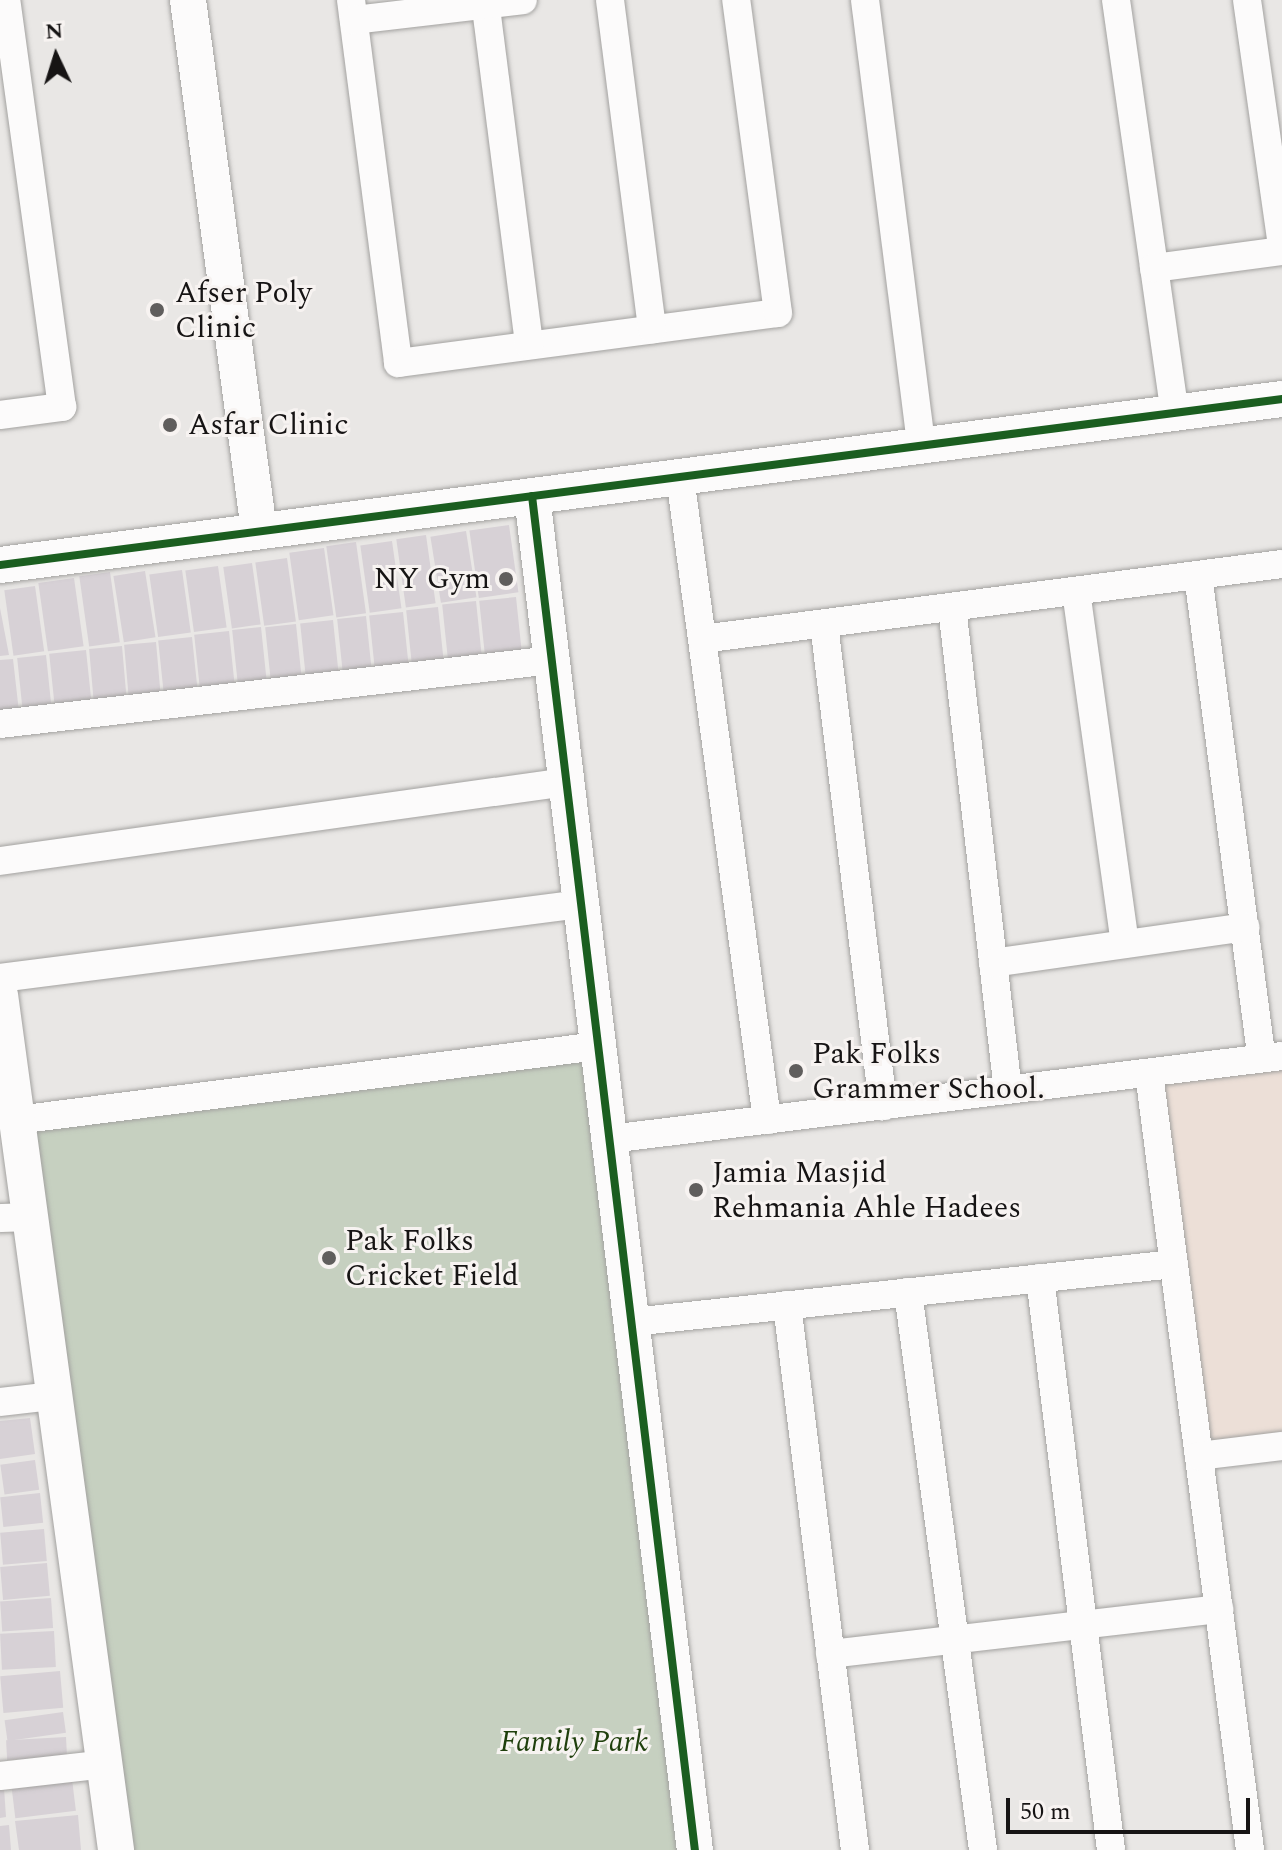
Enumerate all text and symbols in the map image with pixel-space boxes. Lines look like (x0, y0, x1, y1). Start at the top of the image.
text: N (44, 14, 64, 49)
north arrow (16, 16, 96, 96)
place label: Afser Poly Clinic (175, 275, 312, 346)
marker: Afser Poly Clinic (146, 299, 168, 321)
place label: Asfar Clinic (188, 407, 349, 443)
marker: Asfar Clinic (159, 414, 181, 436)
place label: NY Gym (374, 561, 490, 597)
marker: NY Gym (497, 570, 515, 588)
place label: Pak Folks Grammer School. (812, 1036, 1045, 1106)
marker: Pak Folks Grammer School. (787, 1062, 805, 1080)
place label: Jamia Masjid Rehmania Ahle Hadees (712, 1155, 1021, 1226)
marker: Jamia Masjid Rehmania Ahle Hadees (687, 1181, 705, 1199)
place label: Pak Folks Cricket Field (345, 1223, 519, 1294)
marker: Pak Folks Cricket Field (320, 1249, 338, 1267)
park label: Family Park (500, 1724, 648, 1760)
scale bar (1010, 1782, 1254, 1832)
text: 50 m (1020, 1794, 1071, 1830)

